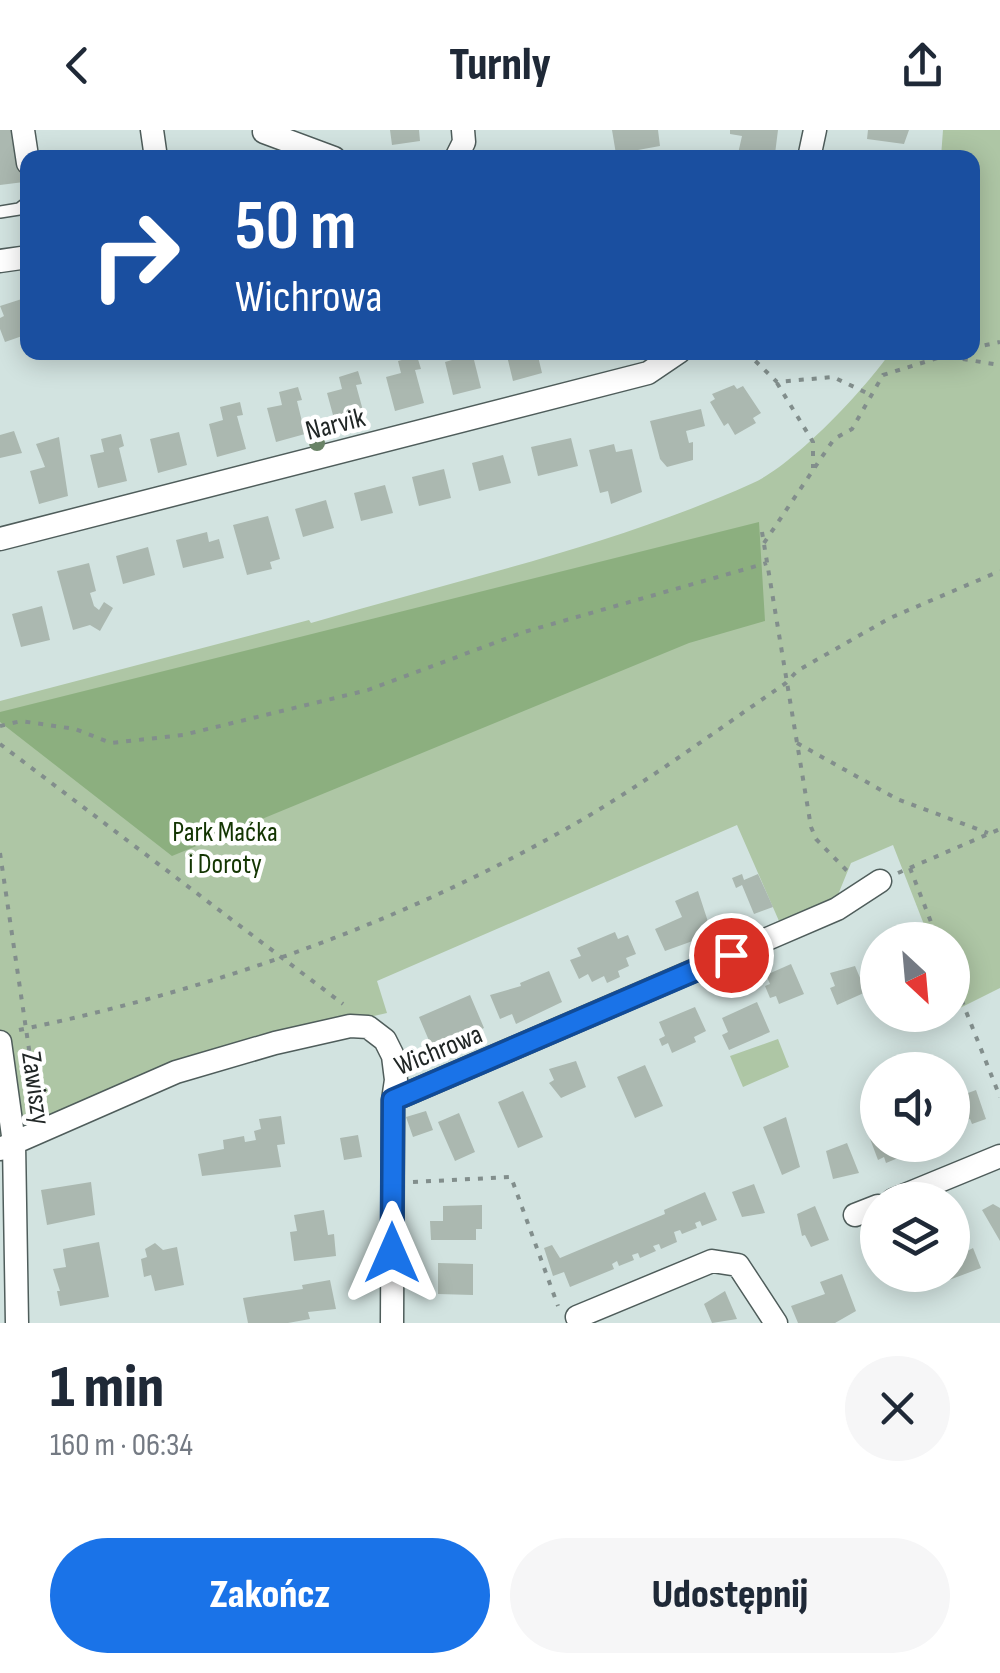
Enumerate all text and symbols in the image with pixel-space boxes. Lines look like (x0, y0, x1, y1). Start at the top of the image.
icon: back (50, 38, 105, 93)
text: Turnly (449, 38, 551, 93)
icon: share (895, 38, 950, 93)
text: 50 m (235, 185, 356, 269)
icon: right (70, 190, 200, 320)
text: Wichrowa (235, 270, 383, 325)
street label: Narvik (302, 401, 369, 448)
park label: Park Maćka i Doroty (172, 816, 278, 881)
pin (689, 913, 774, 998)
north arrow (860, 922, 970, 1032)
map controls (860, 922, 970, 1292)
icon: arrive (704, 928, 759, 983)
street label: Wichrowa (390, 1018, 487, 1083)
street label: Zawiszy (14, 1050, 57, 1127)
button: sound (860, 1052, 970, 1162)
button: layers (860, 1182, 970, 1292)
position arrow (340, 1201, 444, 1305)
text: 1 min (50, 1352, 164, 1424)
button: close (845, 1356, 950, 1461)
text: 160 m · 06:34 (50, 1426, 193, 1465)
button: Zakończ (50, 1538, 490, 1653)
button: Udostępnij (510, 1538, 950, 1653)

